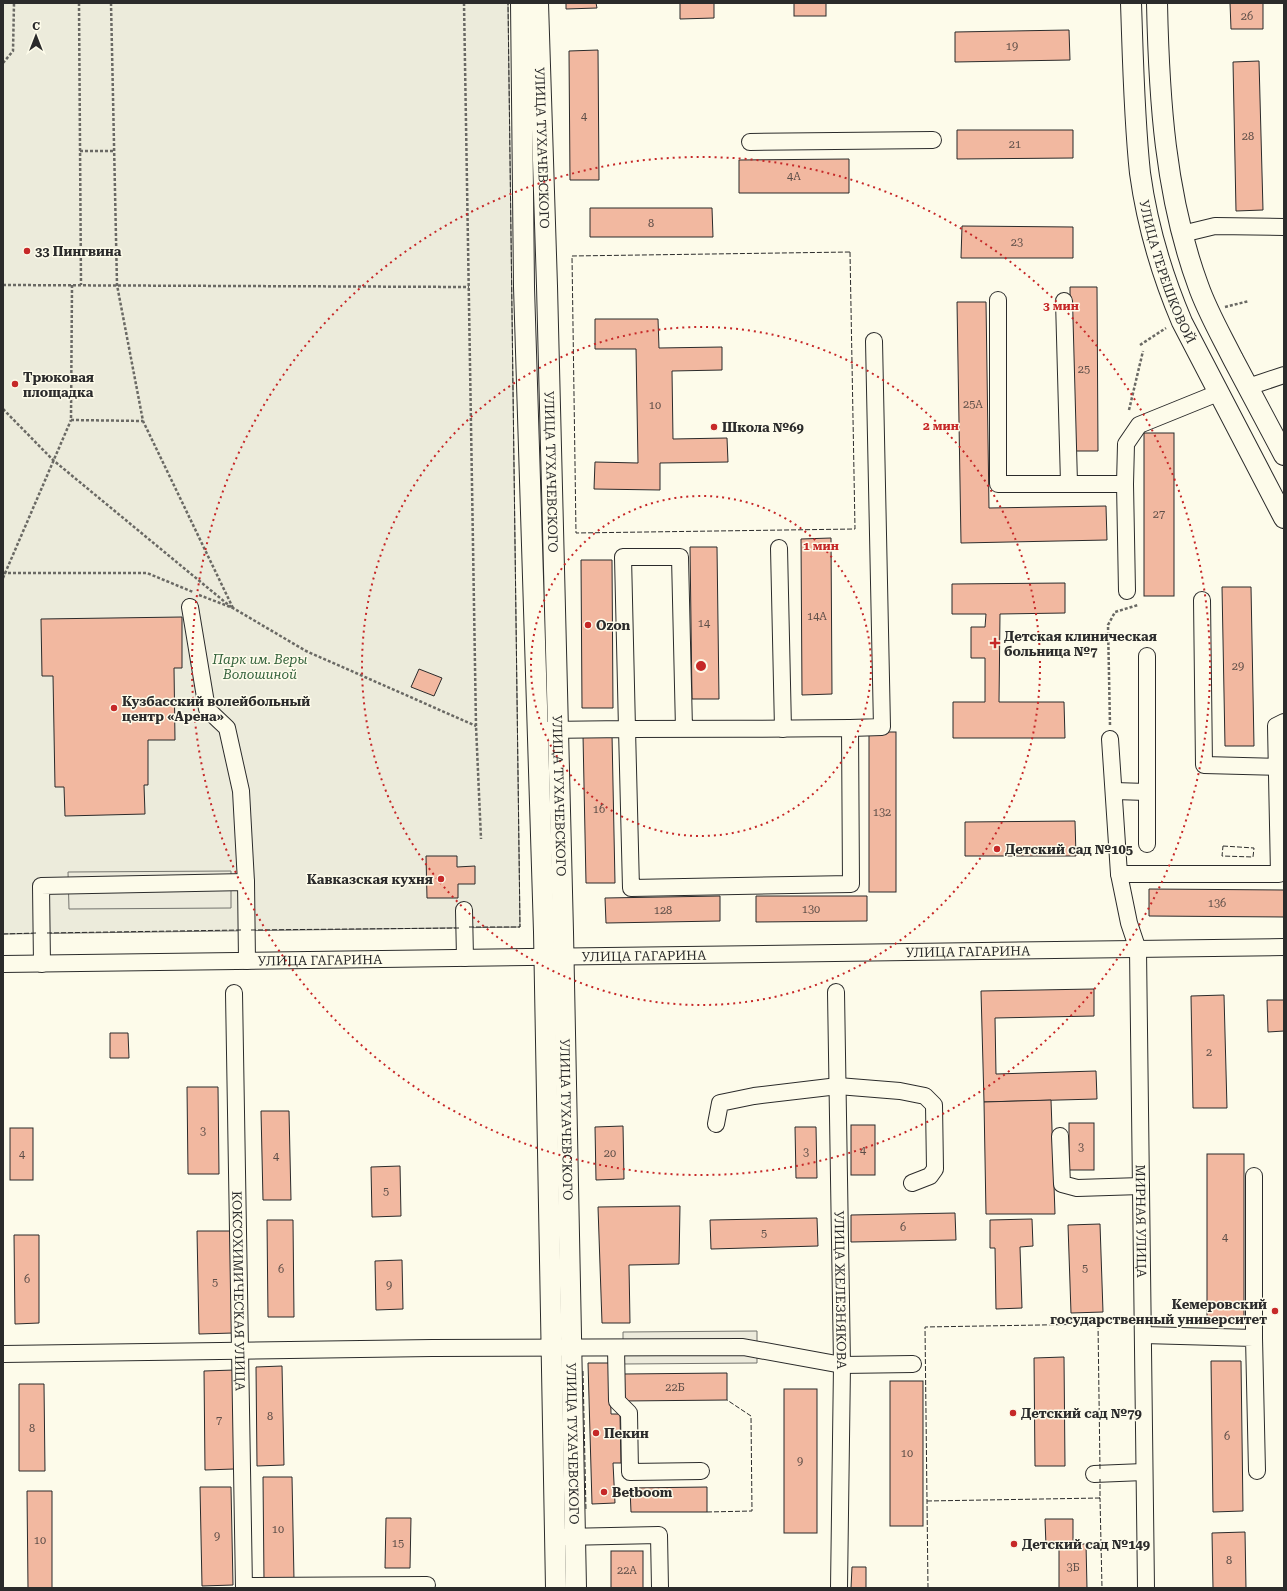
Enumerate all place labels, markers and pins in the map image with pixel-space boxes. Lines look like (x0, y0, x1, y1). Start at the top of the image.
place label: 33 Пингвина (35, 244, 122, 259)
marker: 33 Пингвина (22, 246, 32, 256)
place label: Трюковая площадка (23, 370, 94, 400)
marker: Трюковая площадка (10, 379, 20, 389)
place label: Школа №69 (722, 420, 804, 435)
marker: Школа №69 (709, 422, 719, 432)
place label: Ozon (596, 618, 631, 633)
marker: Ozon (583, 620, 593, 630)
place label: Детская клиническая больница №7 (1004, 629, 1157, 659)
marker: Детская клиническая больница №7 (989, 637, 1001, 649)
centre of rings (694, 659, 708, 673)
place label: Кузбасский волейбольный центр «Арена» (122, 694, 310, 724)
marker: Кузбасский волейбольный центр «Арена» (109, 703, 119, 713)
place label: Детский сад №105 (1005, 842, 1133, 857)
marker: Детский сад №105 (992, 844, 1002, 854)
place label: Кавказская кухня (307, 872, 433, 887)
marker: Кавказская кухня (436, 874, 446, 884)
place label: Кемеровский государственный университет (1050, 1297, 1267, 1327)
marker: Кемеровский государственный университет (1270, 1306, 1280, 1316)
place label: Детский сад №79 (1021, 1406, 1142, 1421)
marker: Детский сад №79 (1008, 1408, 1018, 1418)
place label: Пекин (604, 1426, 649, 1441)
marker: Пекин (591, 1428, 601, 1438)
place label: Betboom (612, 1485, 673, 1500)
marker: Betboom (599, 1487, 609, 1497)
place label: Детский сад №149 (1022, 1537, 1150, 1552)
marker: Детский сад №149 (1009, 1539, 1019, 1549)

